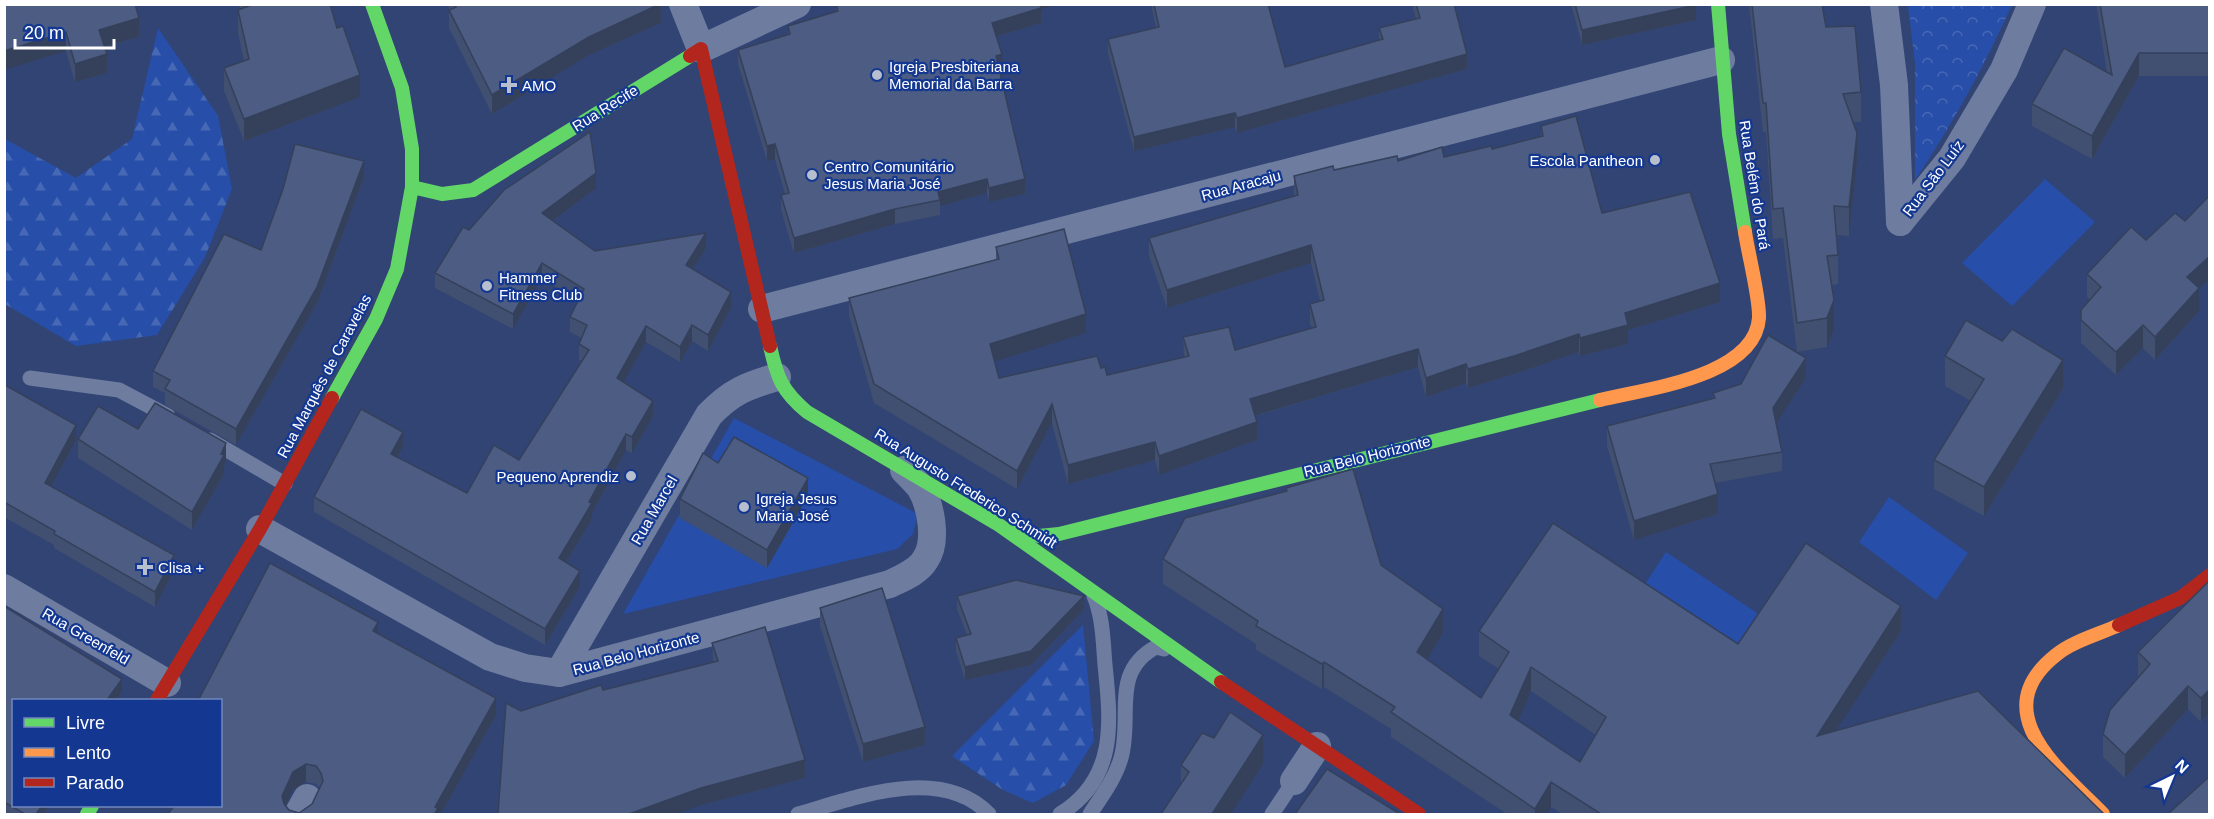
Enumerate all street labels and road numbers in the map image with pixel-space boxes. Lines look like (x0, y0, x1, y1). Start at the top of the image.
street label: Rua Recife (569, 81, 641, 135)
street label: Rua Belém do Pará (1736, 119, 1774, 252)
street label: Rua São Luíz (1899, 137, 1967, 219)
street label: Rua Aracaju (1199, 166, 1283, 204)
street label: Rua Marquês de Caravelas (274, 291, 374, 461)
street label: Rua Augusto Frederico Schmidt (872, 425, 1061, 552)
street label: Rua Belo Horizonte (1302, 432, 1432, 480)
street label: Rua Marcel (627, 473, 681, 547)
street label: Rua Greenfeld (40, 604, 132, 668)
street label: Rua Belo Horizonte (571, 628, 701, 678)

